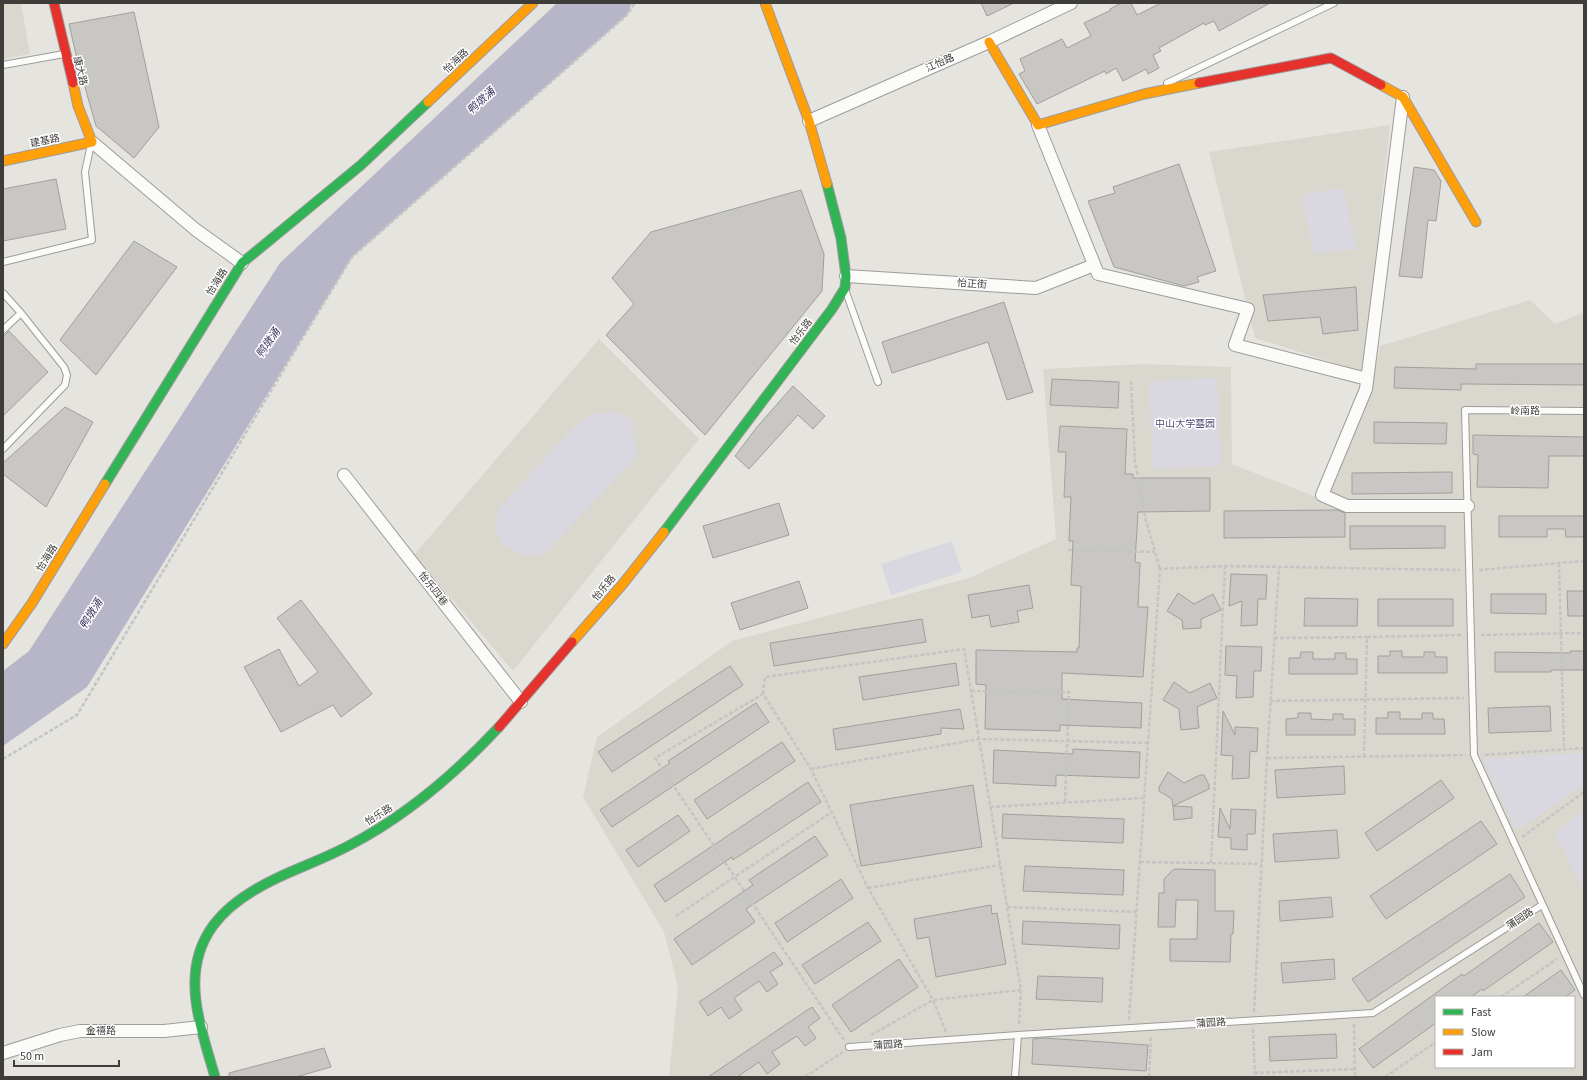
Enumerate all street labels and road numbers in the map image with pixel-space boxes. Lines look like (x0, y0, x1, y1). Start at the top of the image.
street label: 怡海路 (440, 46, 472, 76)
street label: 江怡路 (923, 51, 957, 75)
street label: 康大路 (70, 55, 90, 87)
street label: 建基路 (29, 131, 61, 151)
street label: 怡海路 (203, 266, 231, 298)
street label: 怡正街 (957, 276, 987, 292)
street label: 怡乐路 (786, 316, 816, 348)
street label: 岭南路 (1510, 404, 1540, 418)
street label: 怡海路 (33, 542, 61, 574)
street label: 怡乐四巷 (415, 569, 451, 609)
street label: 怡乐路 (589, 572, 619, 604)
street label: 怡乐路 (363, 801, 395, 829)
street label: 蒲园路 (1504, 905, 1536, 933)
street label: 蒲园路 (1196, 1015, 1226, 1031)
street label: 金禧路 (86, 1024, 116, 1038)
street label: 蒲园路 (873, 1037, 903, 1053)

